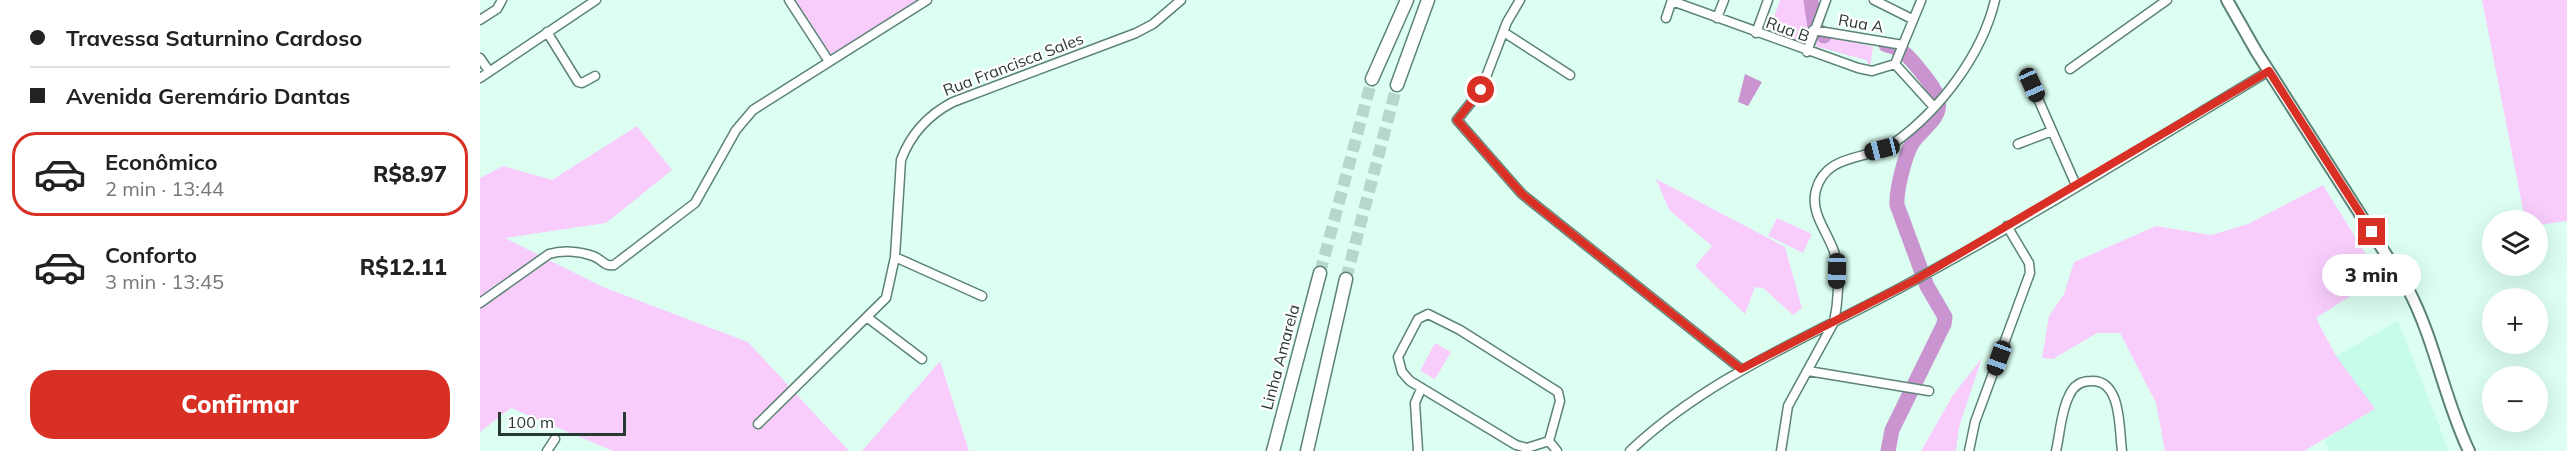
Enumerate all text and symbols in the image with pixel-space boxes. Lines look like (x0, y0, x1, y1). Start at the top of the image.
street label: Rua A (1837, 9, 1886, 37)
street label: Rua B (1763, 12, 1813, 46)
text: Travessa Saturnino Cardoso (66, 24, 362, 52)
street label: Rua Francisca Sales (940, 28, 1086, 100)
car (2016, 65, 2048, 105)
route start (1467, 76, 1494, 103)
text: Avenida Geremário Dantas (66, 82, 350, 110)
car (1862, 136, 1902, 162)
icon: car (33, 147, 87, 201)
text: Econômico (105, 148, 218, 176)
text: R$8.97 (373, 160, 447, 188)
text: 2 min · 13:44 (105, 176, 224, 201)
map controls (2482, 210, 2548, 432)
button: layers (2482, 210, 2548, 276)
route end (2358, 218, 2385, 245)
icon: car (33, 240, 87, 294)
text: Conforto (105, 241, 197, 269)
text: R$12.11 (360, 253, 447, 281)
car (1828, 253, 1846, 289)
callout: 3 min (2322, 253, 2422, 295)
text: 3 min (2345, 262, 2398, 287)
text: 3 min · 13:45 (105, 269, 224, 294)
button: + (2482, 288, 2548, 354)
street label: Linha Amarela (1256, 302, 1304, 412)
car (1984, 338, 2014, 378)
button: − (2482, 366, 2548, 432)
button: Confirmar (30, 370, 450, 439)
scale bar (498, 409, 626, 436)
text: 100 m (507, 412, 554, 432)

